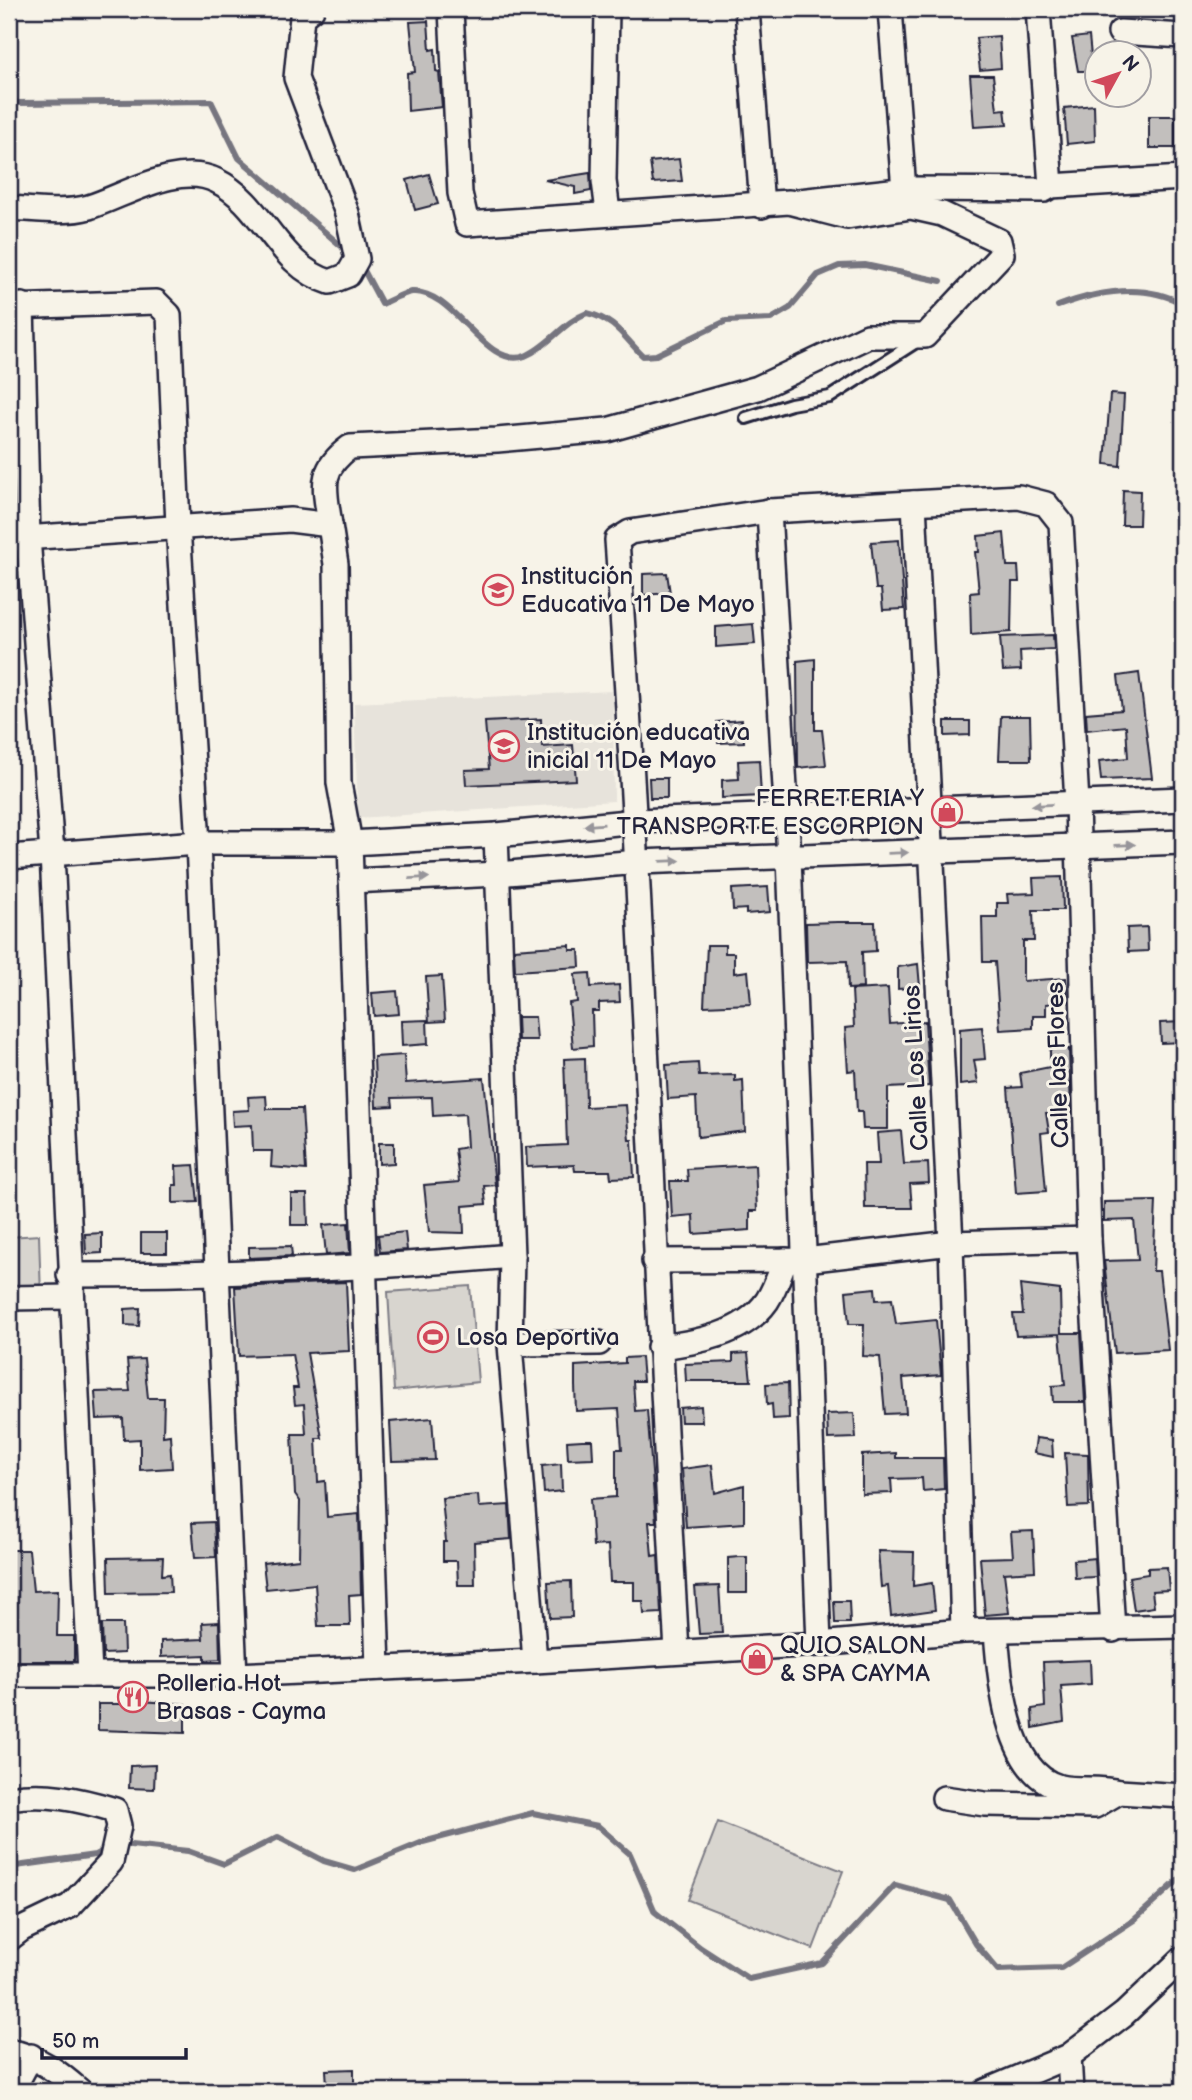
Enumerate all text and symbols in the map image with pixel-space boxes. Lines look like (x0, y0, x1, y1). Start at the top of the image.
north arrow (1084, 38, 1154, 108)
text: N (1116, 51, 1143, 77)
place label: Institución Educativa 11 De Mayo (521, 562, 755, 619)
school or university icon: Institución Educativa 11 De Mayo (481, 573, 515, 607)
place label: Institución educativa inicial 11 De Mayo (527, 718, 750, 775)
school or university icon: Institución educativa inicial 11 De Mayo (487, 729, 521, 763)
place label: FERRETERIA Y TRANSPORTE ESCORPION (616, 784, 925, 841)
shop icon: FERRETERIA Y TRANSPORTE ESCORPION (930, 795, 964, 829)
one-way arrow (1030, 800, 1052, 811)
one-way arrow (583, 820, 605, 831)
one-way arrow (1114, 839, 1136, 850)
one-way arrow (887, 847, 909, 859)
one-way arrow (660, 855, 682, 867)
one-way arrow (408, 872, 430, 883)
street label: Calle las Flores (1041, 981, 1075, 1149)
street label: Calle Los Lirios (897, 984, 935, 1152)
sports icon: Losa Deportiva (416, 1320, 450, 1354)
place label: Losa Deportiva (456, 1323, 620, 1352)
place label: QUIO SALON & SPA CAYMA (780, 1631, 930, 1688)
shop icon: QUIO SALON & SPA CAYMA (740, 1642, 774, 1676)
place label: Polleria Hot Brasas - Cayma (156, 1669, 326, 1726)
restaurant icon: Polleria Hot Brasas - Cayma (116, 1680, 150, 1714)
scale bar (42, 2016, 186, 2060)
text: 50 m (52, 2029, 99, 2054)

